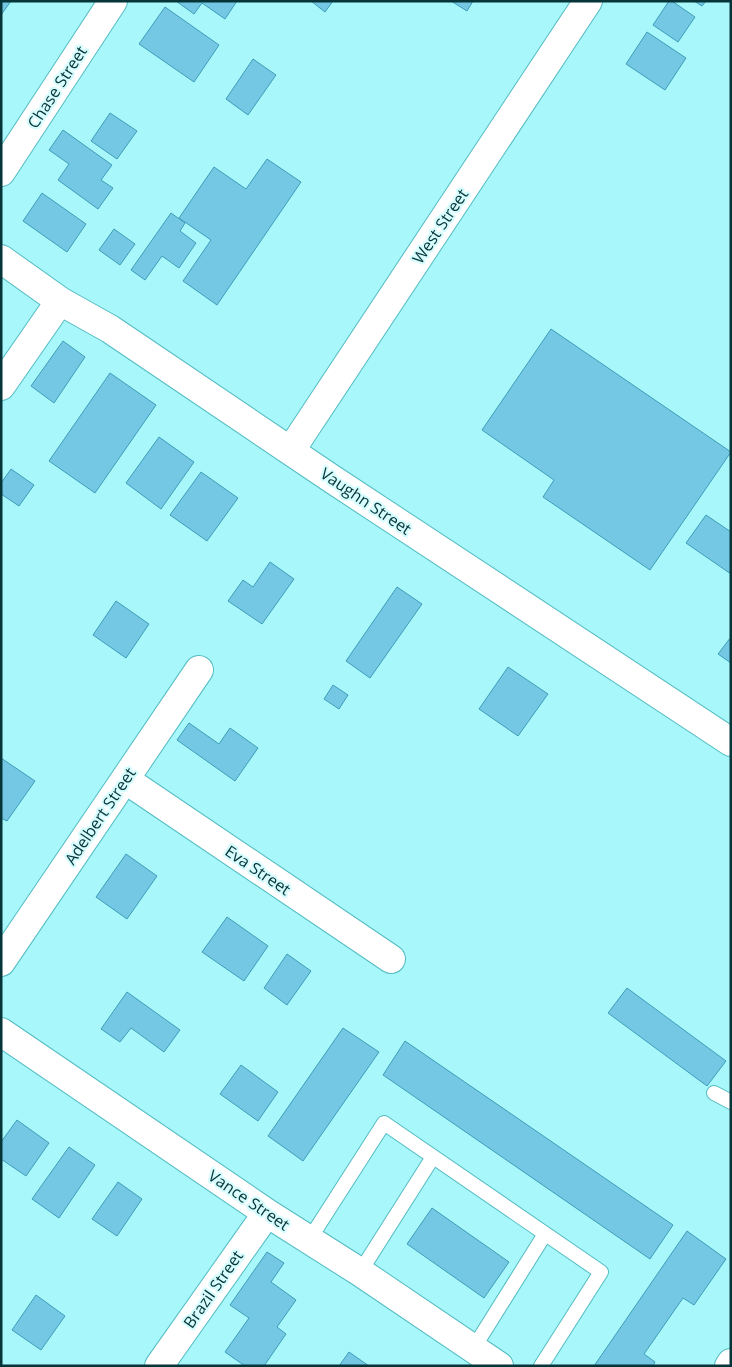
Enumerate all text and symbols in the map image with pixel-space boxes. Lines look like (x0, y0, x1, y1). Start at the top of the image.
street label: Chase Street (22, 41, 92, 133)
street label: West Street (407, 184, 473, 268)
street label: Vaughn Street (316, 462, 416, 540)
street label: Adelbert Street (59, 763, 141, 869)
street label: Eva Street (221, 840, 295, 900)
street label: Vance Street (204, 1165, 294, 1235)
street label: Brazil Street (178, 1246, 248, 1332)

